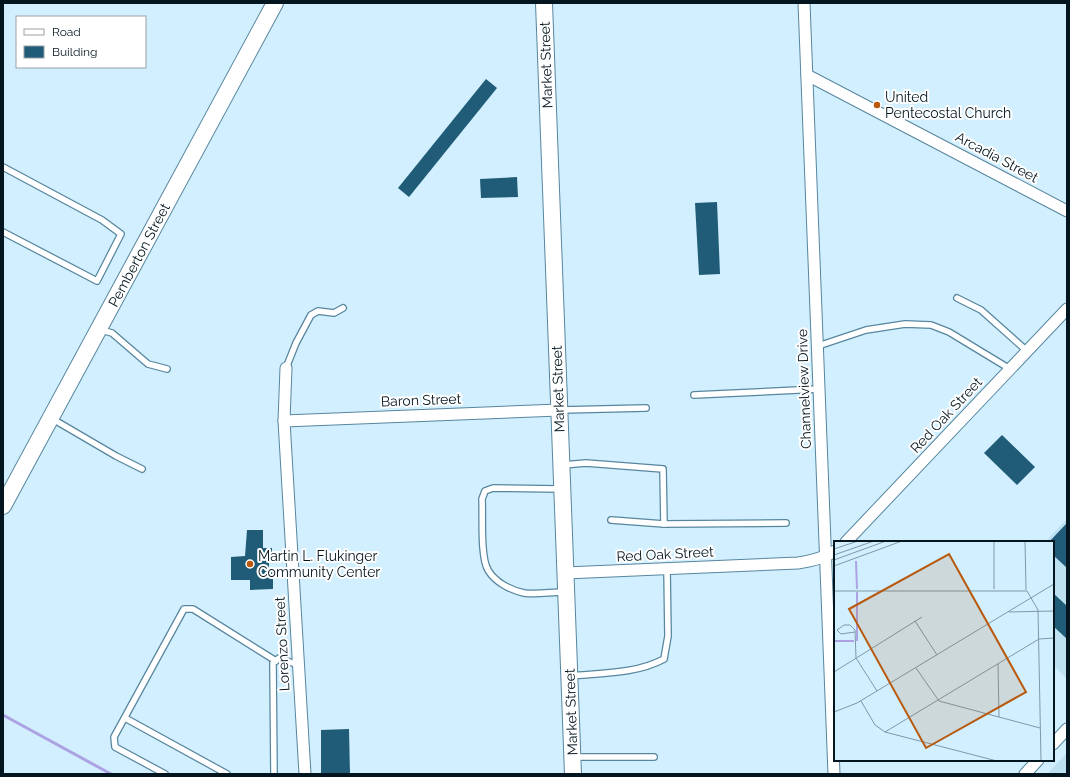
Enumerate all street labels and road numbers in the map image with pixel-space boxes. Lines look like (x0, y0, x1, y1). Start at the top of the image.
street label: Market Street (536, 21, 556, 109)
street label: Arcadia Street (953, 129, 1041, 186)
street label: Pemberton Street (105, 200, 173, 309)
street label: Channelview Drive (794, 329, 814, 449)
street label: Market Street (548, 345, 568, 433)
street label: Red Oak Street (907, 374, 985, 456)
street label: Baron Street (380, 391, 462, 409)
street label: Red Oak Street (616, 543, 714, 565)
street label: Lorenzo Street (272, 596, 292, 692)
street label: Market Street (561, 668, 581, 756)

